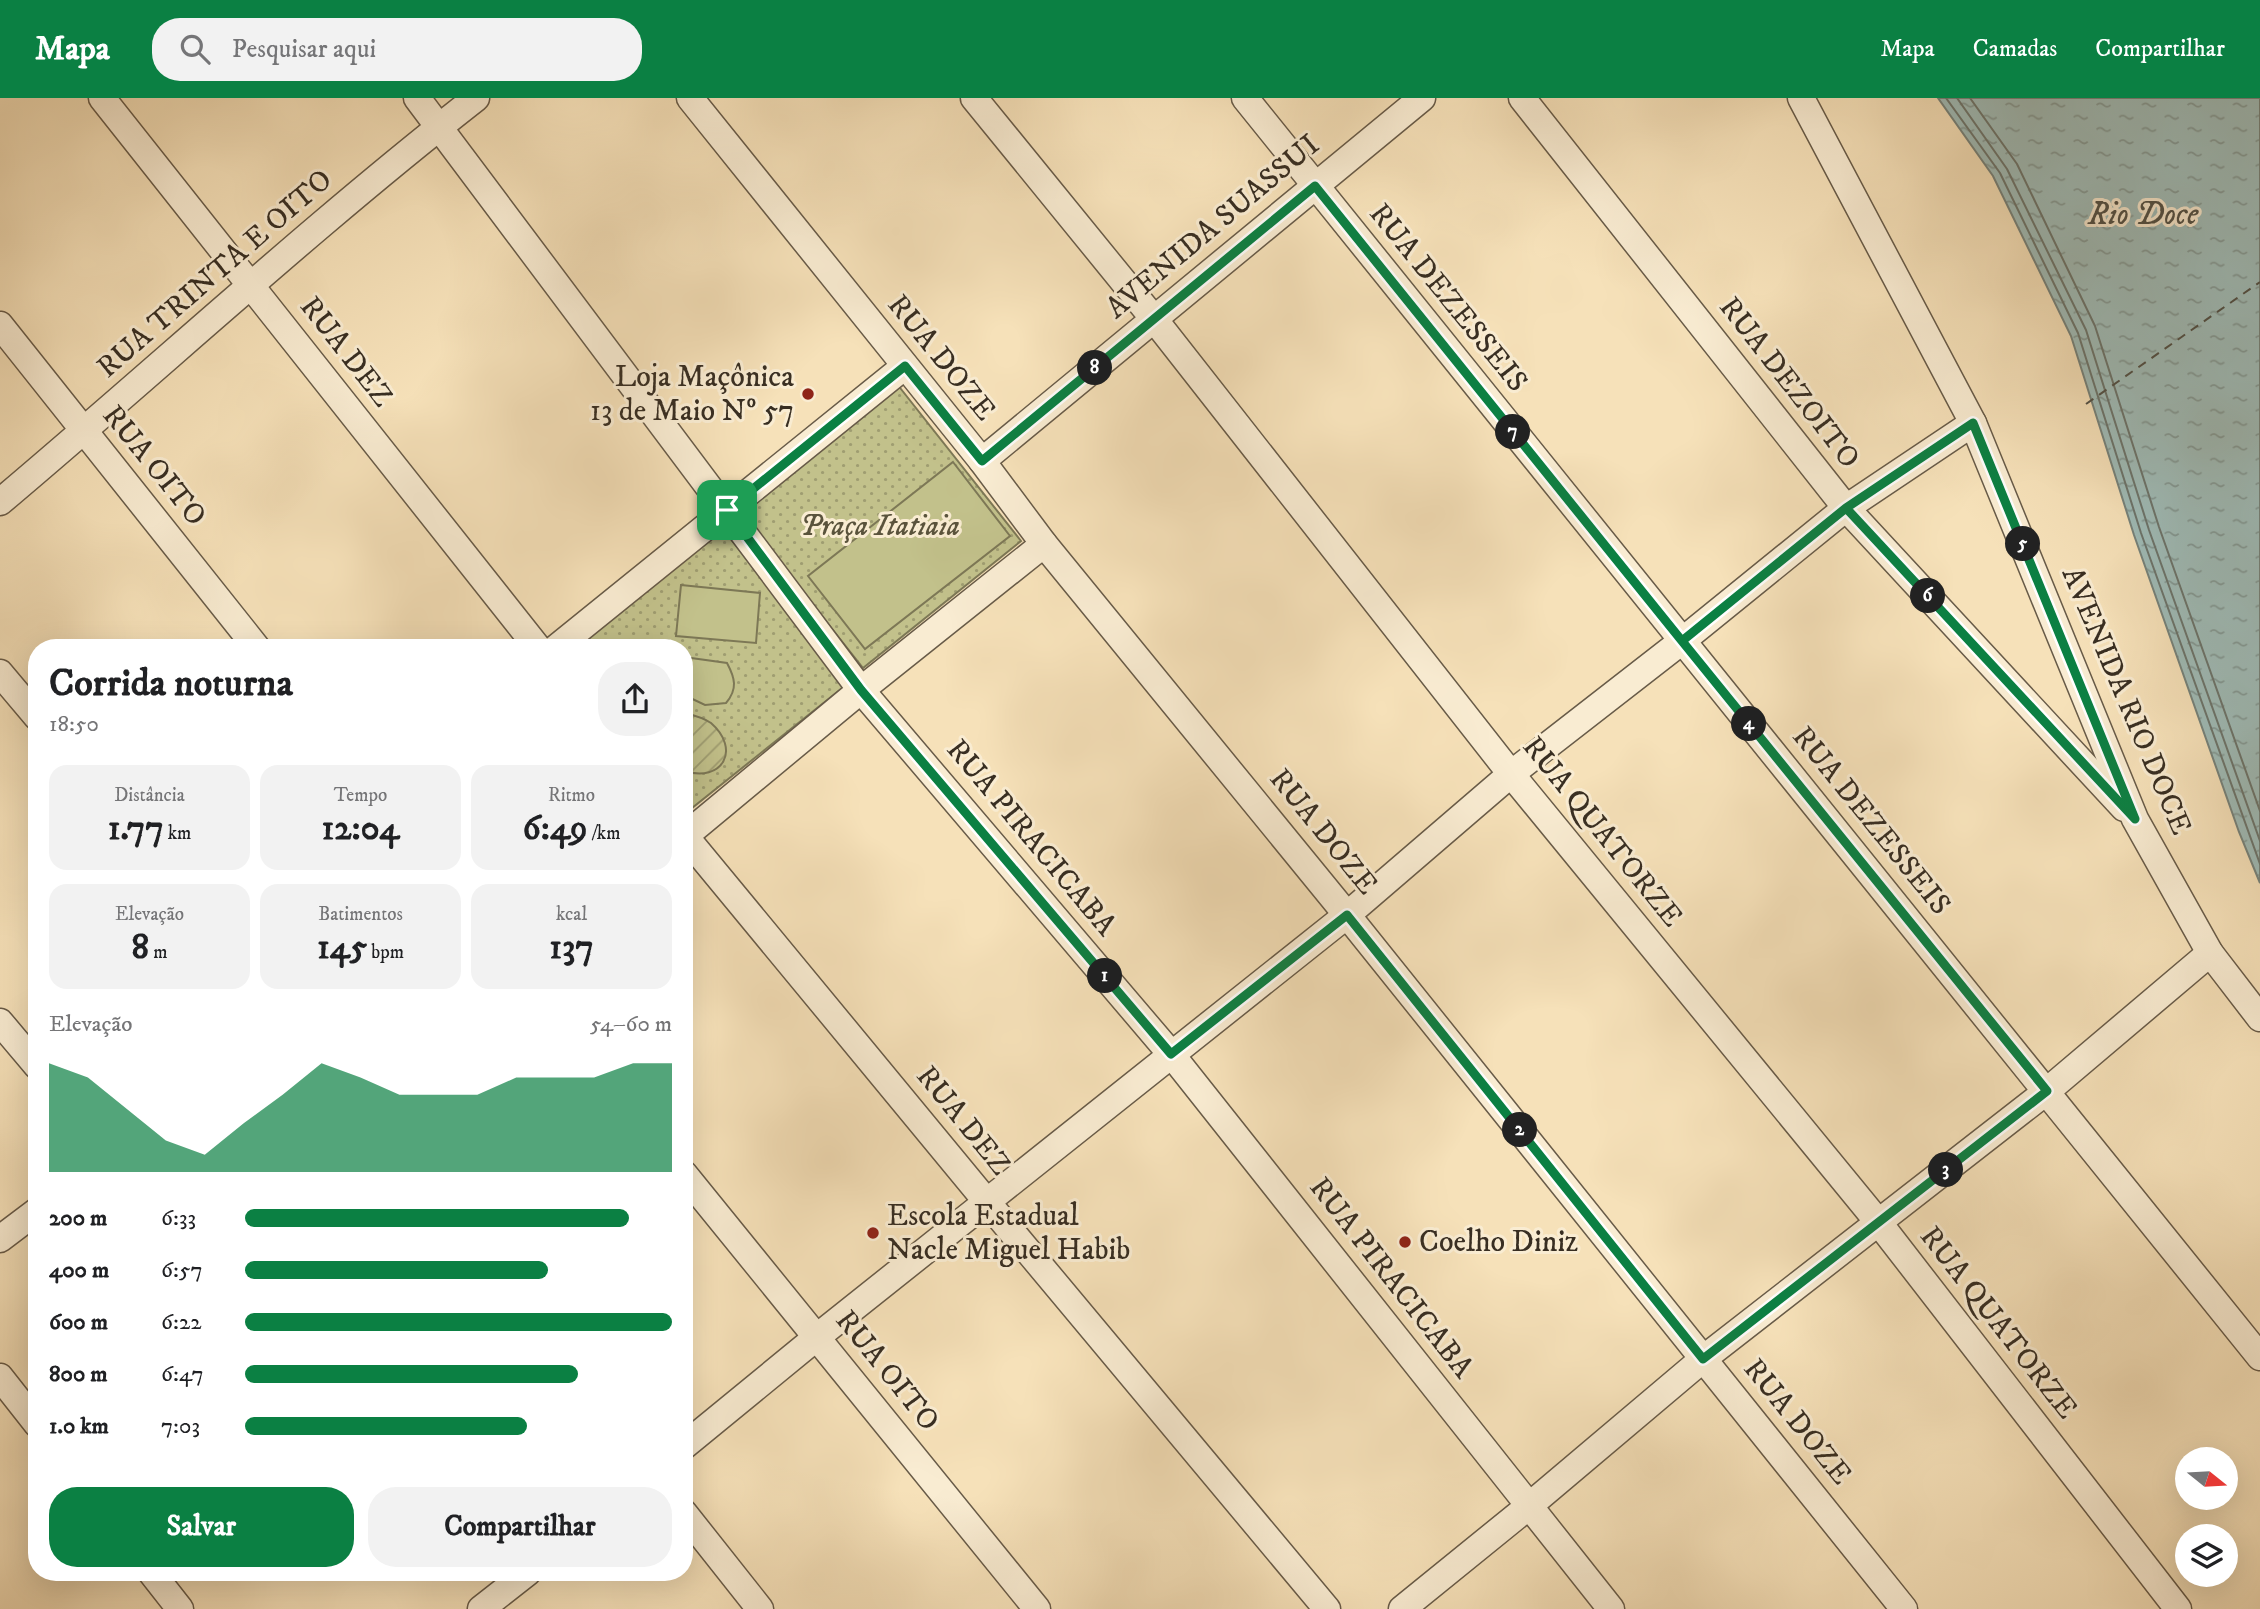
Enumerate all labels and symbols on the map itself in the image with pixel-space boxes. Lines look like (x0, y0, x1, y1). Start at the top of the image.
street label: AVENIDA SUASSUI (1099, 127, 1327, 327)
street label: RUA TRINTA E OITO (90, 162, 340, 386)
water label: Rio Doce (2087, 195, 2199, 235)
street label: RUA DEZESSEIS (1361, 196, 1535, 400)
street label: RUA DOZE (879, 287, 1003, 429)
street label: RUA DEZ (291, 289, 401, 415)
street label: RUA DEZOITO (1711, 290, 1867, 476)
pin: 8 (1078, 350, 1112, 386)
place label: Loja Maçônica 13 de Maio Nº 57 (590, 359, 794, 430)
marker: Loja Maçônica 13 de Maio Nº 57 (800, 386, 816, 402)
street label: RUA OITO (94, 398, 214, 534)
pin: 7 (1496, 414, 1530, 450)
pin (697, 480, 757, 540)
park label: Praça Itatiaia (800, 508, 960, 545)
pin: 5 (2006, 526, 2040, 562)
street label: AVENIDA RIO DOCE (2053, 561, 2199, 841)
pin: 6 (1910, 578, 1946, 614)
pin: 4 (1732, 706, 1766, 742)
street label: RUA DEZESSEIS (1784, 719, 1958, 923)
street label: RUA QUATORZE (1514, 729, 1690, 935)
street label: RUA PIRACICABA (938, 732, 1125, 944)
street label: RUA DOZE (1261, 761, 1385, 903)
pin: 1 (1088, 958, 1122, 994)
street label: RUA DEZ (908, 1059, 1018, 1183)
pin: 2 (1502, 1112, 1538, 1148)
pin: 3 (1928, 1152, 1964, 1188)
street label: RUA PIRACICABA (1301, 1170, 1482, 1387)
place label: Escola Estadual Nacle Miguel Habib (887, 1198, 1130, 1269)
street label: RUA QUATORZE (1911, 1219, 2085, 1427)
place label: Coelho Diniz (1419, 1224, 1578, 1261)
marker: Escola Estadual Nacle Miguel Habib (865, 1225, 881, 1241)
marker: Coelho Diniz (1397, 1234, 1413, 1250)
street label: RUA OITO (827, 1303, 947, 1439)
street label: RUA DOZE (1735, 1351, 1859, 1493)
north arrow (2175, 1447, 2238, 1510)

